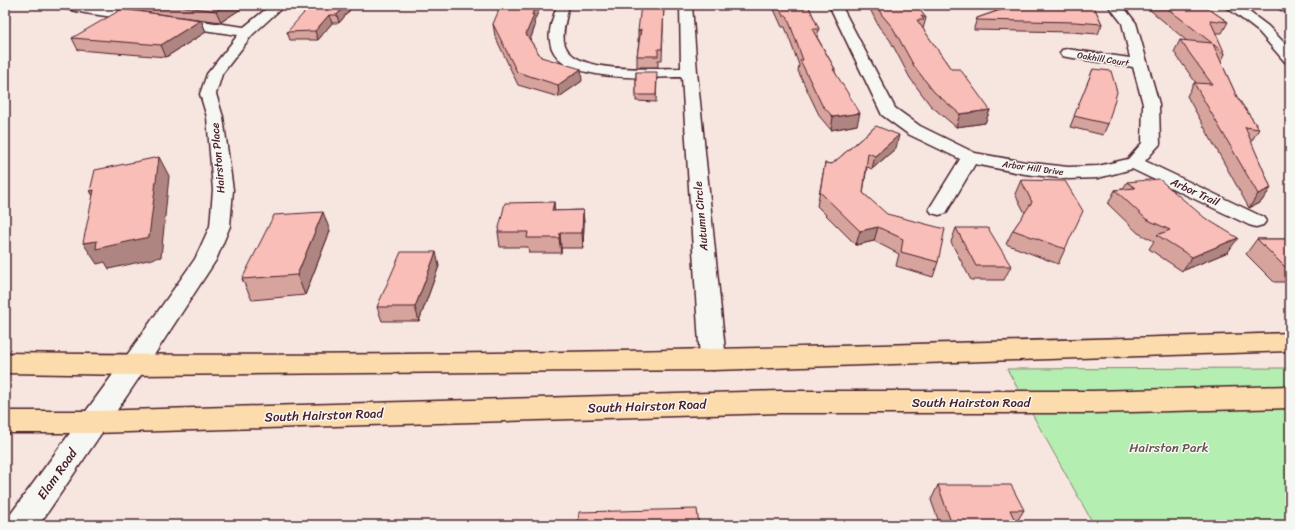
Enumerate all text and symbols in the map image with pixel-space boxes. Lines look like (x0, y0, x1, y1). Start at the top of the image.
street label: Oakhill Court (1076, 47, 1130, 71)
street label: Hairston Place (205, 121, 231, 194)
street label: Arbor Hill Drive (1000, 156, 1065, 180)
street label: Arbor Trail (1167, 172, 1223, 212)
street label: Autumn Circle (688, 180, 714, 253)
street label: South Hairston Road (912, 391, 1031, 414)
street label: South Hairston Road (587, 392, 708, 420)
street label: South Hairston Road (264, 401, 385, 429)
park label: Hairston Park (1129, 436, 1209, 459)
street label: Elam Road (31, 442, 84, 505)

